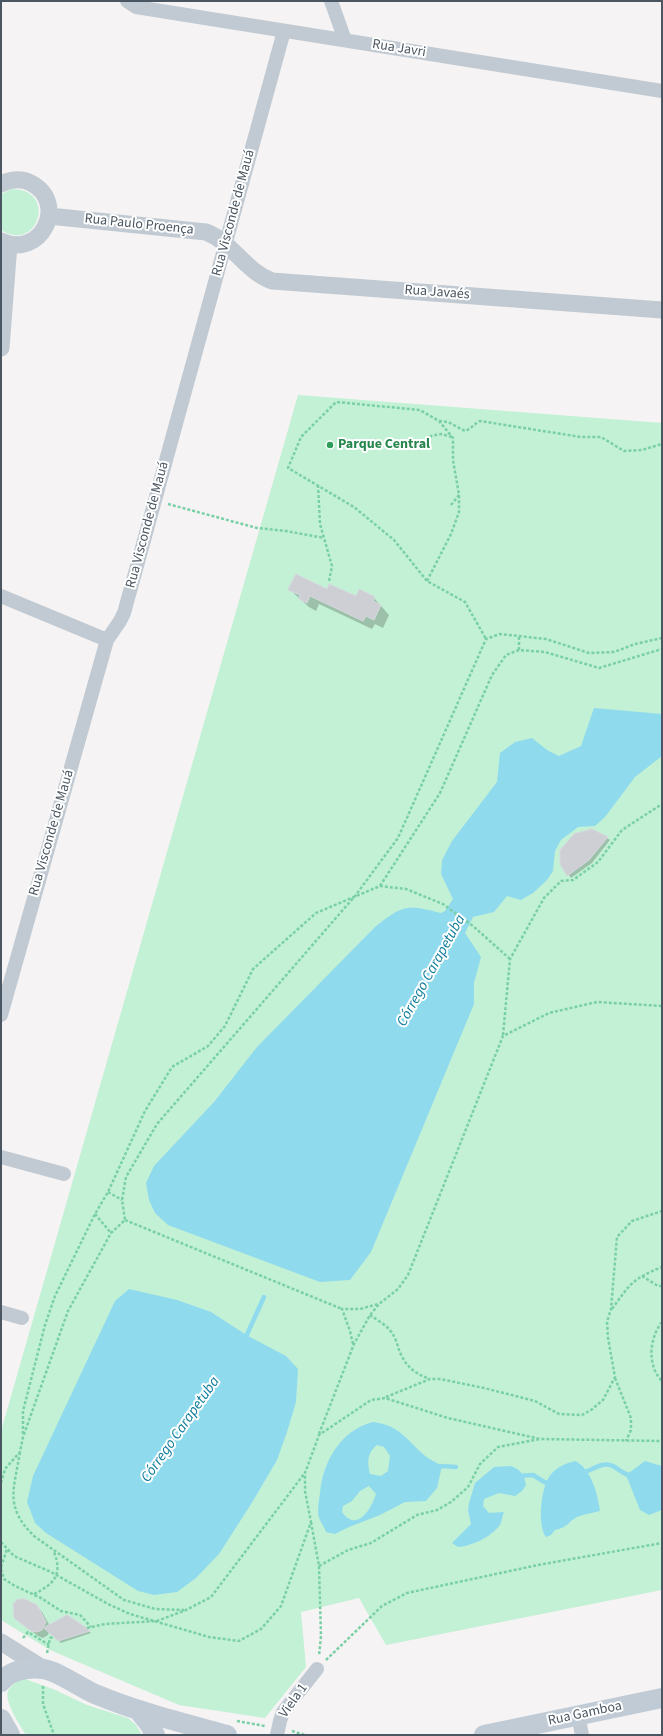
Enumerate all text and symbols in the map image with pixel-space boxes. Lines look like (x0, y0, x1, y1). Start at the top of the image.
street label: Rua Javri (371, 36, 427, 62)
street label: Rua Visconde de Mauá (209, 148, 259, 278)
street label: Rua Paulo Proença (84, 211, 194, 239)
street label: Rua Javaés (404, 282, 470, 304)
place label: Parque Central (338, 437, 430, 453)
marker: Parque Central (325, 440, 335, 450)
street label: Rua Visconde de Mauá (123, 460, 173, 590)
street label: Rua Visconde de Mauá (26, 768, 78, 898)
water label: Córrego Carapetuba (394, 912, 470, 1030)
water label: Córrego Carapetuba (138, 1374, 224, 1486)
street label: Viela 1 (276, 1681, 312, 1721)
street label: Rua Gamboa (547, 1698, 623, 1730)

